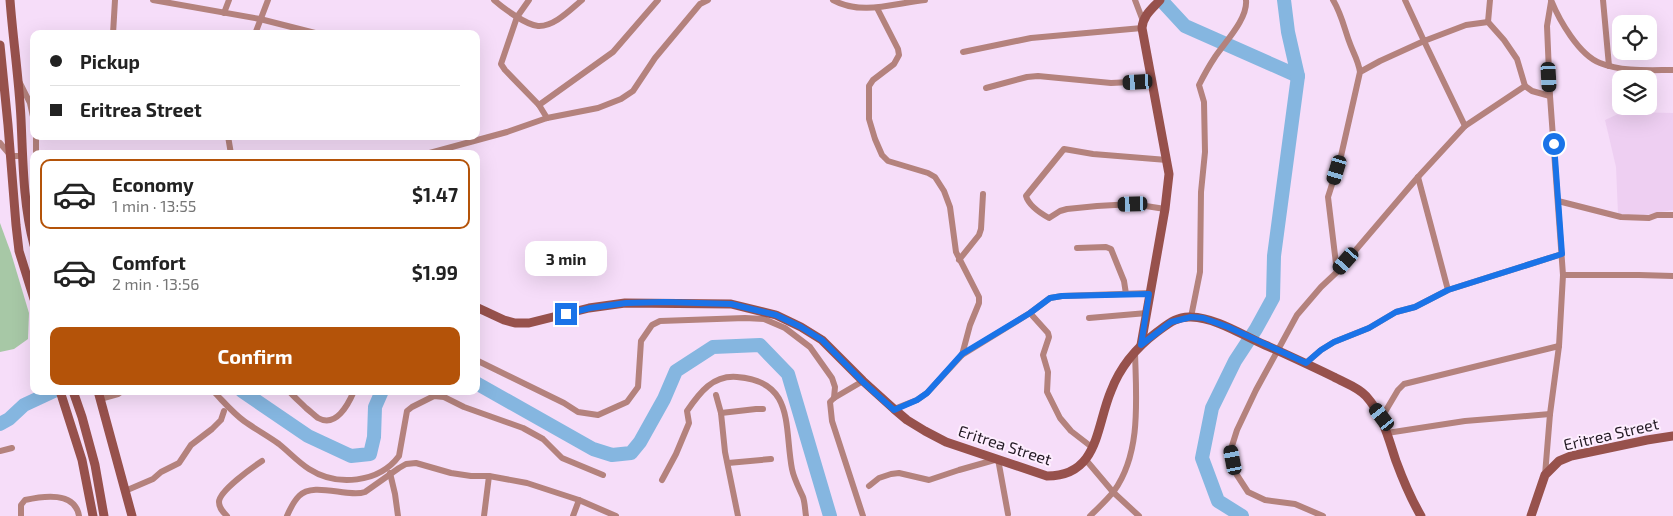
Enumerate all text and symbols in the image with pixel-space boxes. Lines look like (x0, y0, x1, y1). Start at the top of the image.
map controls (1612, 15, 1657, 115)
button: locate (1612, 15, 1657, 60)
text: Pickup (80, 50, 140, 73)
car (1540, 62, 1557, 92)
button: layers (1612, 70, 1657, 115)
car (1122, 74, 1153, 90)
text: Eritrea Street (80, 98, 202, 121)
route start (1543, 133, 1565, 155)
car (1325, 153, 1348, 187)
icon: car (52, 172, 97, 217)
text: Economy (112, 173, 194, 196)
text: $1.47 (412, 183, 458, 206)
text: 1 min · 13:55 (112, 196, 196, 215)
car (1117, 196, 1148, 212)
callout: 3 min (525, 242, 607, 276)
car (1330, 245, 1361, 277)
text: 3 min (546, 249, 586, 268)
icon: car (52, 250, 97, 295)
text: Comfort (112, 251, 186, 274)
text: $1.99 (412, 261, 458, 284)
text: 2 min · 13:56 (112, 274, 200, 293)
route end (555, 303, 577, 325)
button: Confirm (50, 327, 460, 385)
car (1366, 401, 1397, 433)
street label: Eritrea Street (1561, 413, 1660, 454)
street label: Eritrea Street (956, 420, 1054, 469)
car (1222, 444, 1243, 476)

